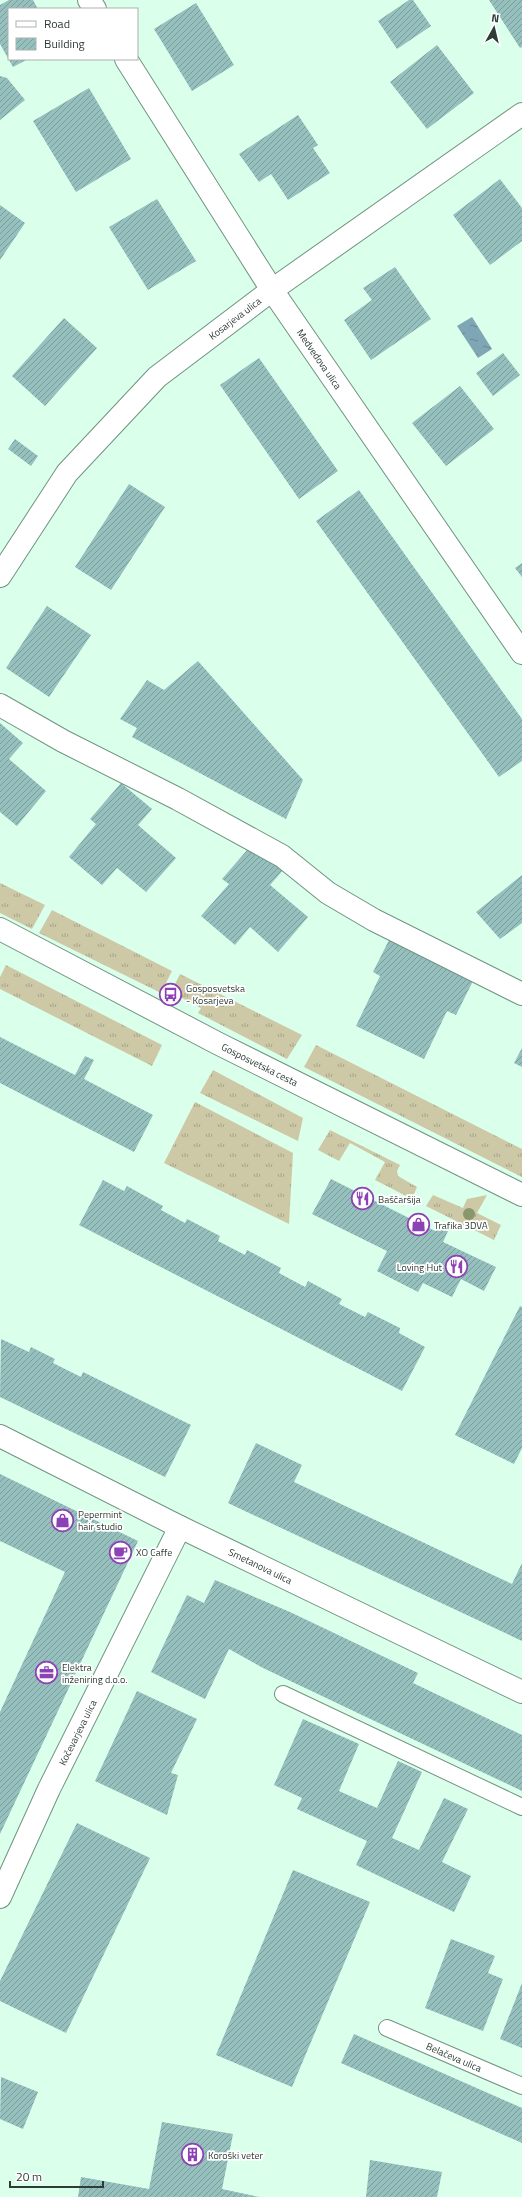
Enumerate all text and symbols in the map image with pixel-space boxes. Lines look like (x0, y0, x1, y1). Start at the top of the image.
legend (8, 8, 138, 60)
north arrow (474, 8, 514, 48)
text: N (491, 10, 500, 27)
text: Road (44, 14, 70, 33)
text: Building (44, 34, 85, 53)
street label: Kosarjeva ulica (205, 293, 264, 343)
street label: Medvedova ulica (293, 326, 346, 392)
bus stop icon: Gosposvetska - Kosarjeva (157, 981, 183, 1007)
place label: Gosposvetska - Kosarjeva (186, 981, 245, 1008)
street label: Gosposvetska cesta (219, 1039, 301, 1090)
restaurant icon: Baščaršija (349, 1186, 375, 1212)
place label: Baščaršija (378, 1192, 421, 1207)
shop icon: Trafika 3DVA (406, 1212, 432, 1238)
place label: Trafika 3DVA (434, 1218, 488, 1233)
restaurant icon: Loving Hut (444, 1254, 470, 1280)
place label: Loving Hut (397, 1260, 442, 1275)
shop icon: Pepermint hair studio (49, 1507, 75, 1533)
place label: Pepermint hair studio (78, 1507, 123, 1534)
cafe icon: XO Caffe (107, 1539, 133, 1565)
street label: Smetanova ulica (226, 1544, 295, 1588)
place label: XO Caffe (136, 1545, 172, 1560)
office icon: Elektra inženiring d.o.o. (34, 1660, 60, 1686)
place label: Elektra inženiring d.o.o. (62, 1660, 127, 1687)
street label: Kočevarjeva ulica (55, 1697, 100, 1768)
street label: Belačeva ulica (424, 2038, 484, 2075)
building icon: Koroški veter (179, 2142, 205, 2168)
place label: Koroški veter (208, 2148, 264, 2163)
scale bar (10, 2163, 103, 2189)
text: 20 m (16, 2167, 42, 2186)

